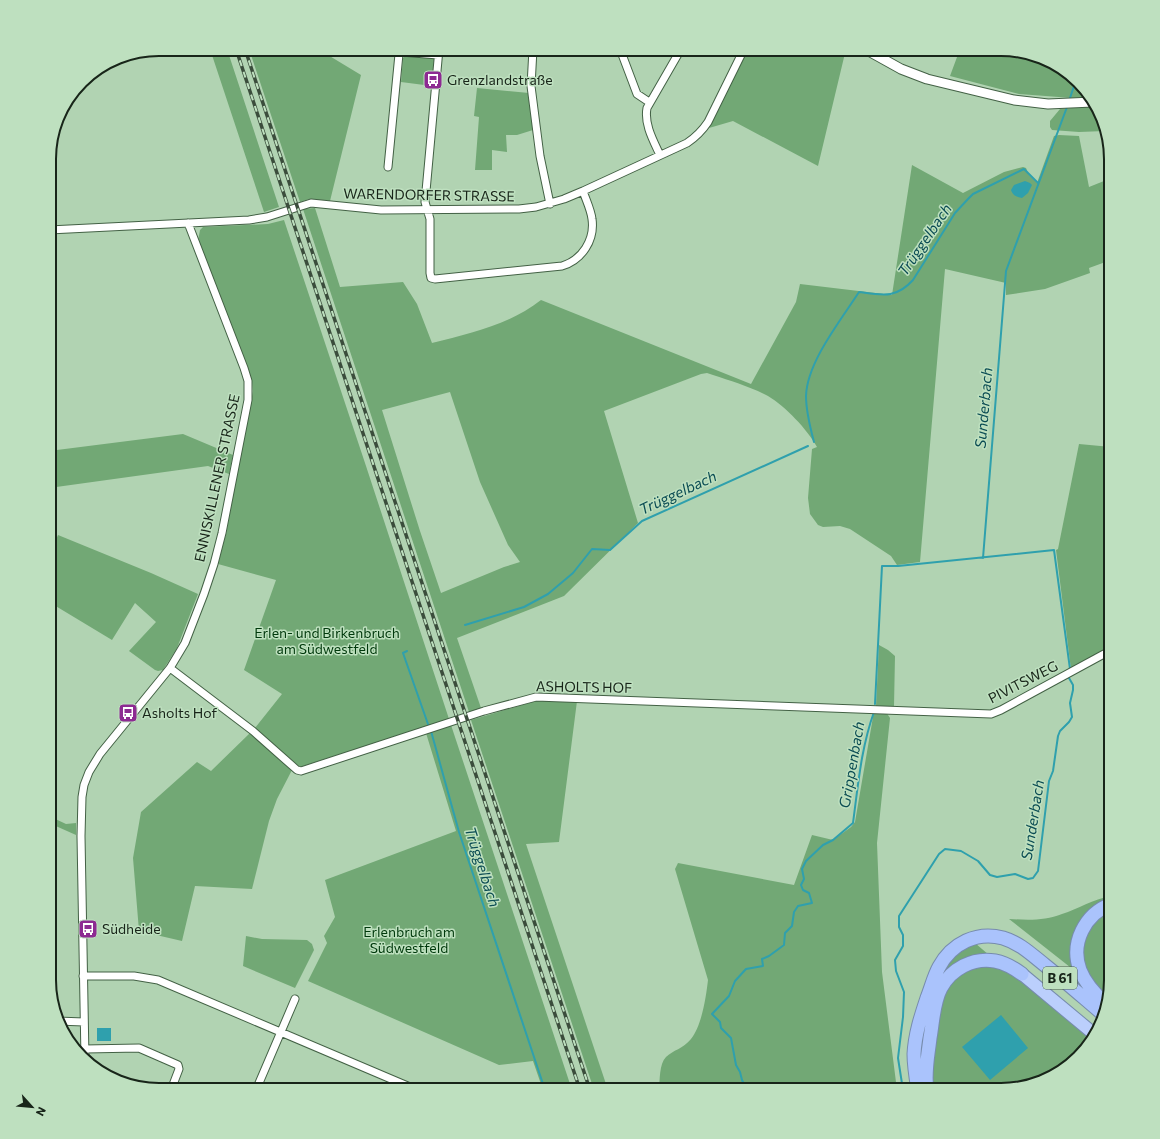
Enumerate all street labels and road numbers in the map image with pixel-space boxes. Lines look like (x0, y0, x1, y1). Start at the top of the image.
street label: WARENDORFER STRASSE (343, 185, 515, 204)
street label: ENNISKILLENER STRASSE (190, 393, 243, 563)
street label: PIVITSWEG (985, 657, 1060, 706)
street label: ASHOLTS HOF (536, 677, 632, 696)
road number: B 61 (1043, 967, 1077, 989)

